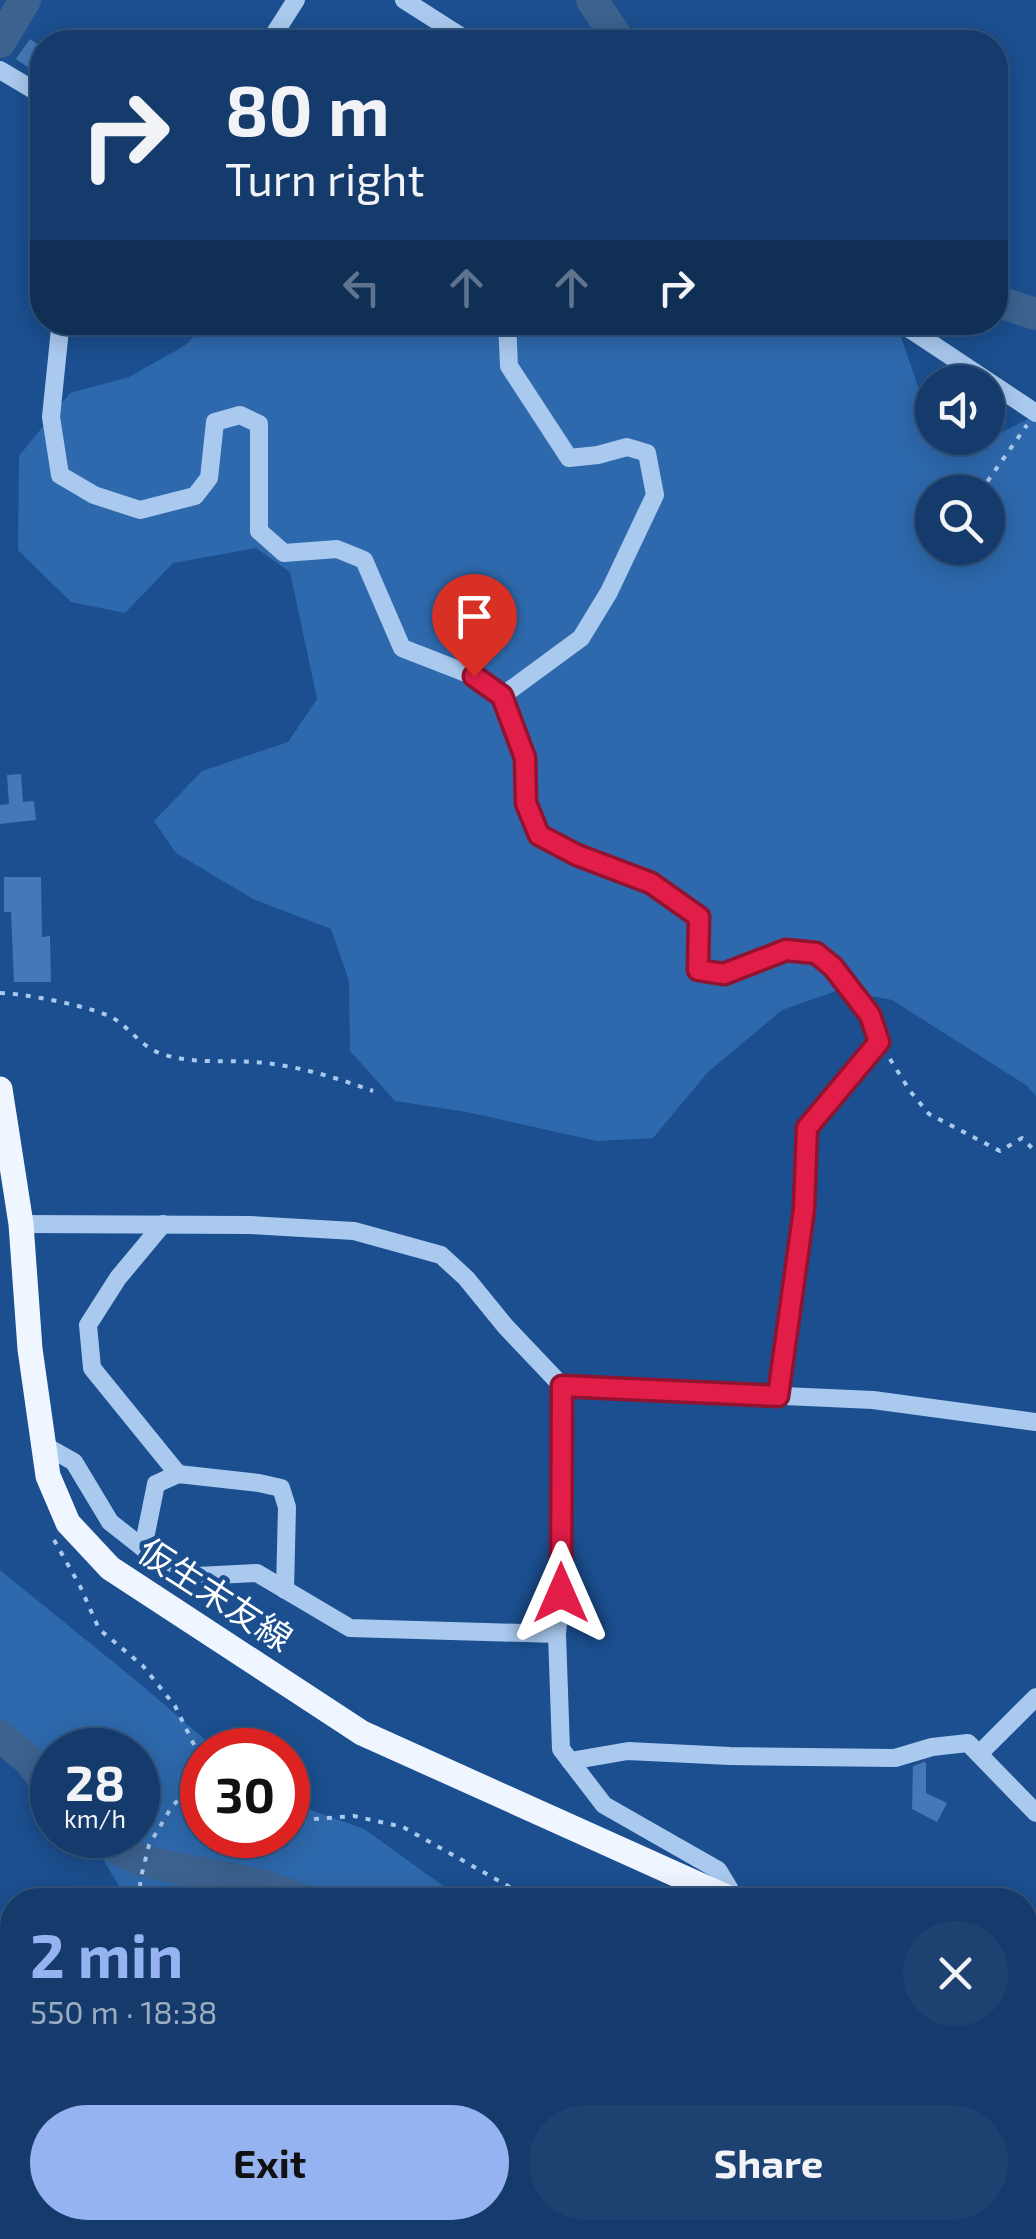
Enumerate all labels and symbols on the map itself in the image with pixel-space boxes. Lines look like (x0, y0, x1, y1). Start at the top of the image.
pin (432, 574, 517, 677)
street label: 仮生末友線 (131, 1528, 301, 1659)
position arrow (509, 1541, 613, 1645)
speed limit sign: 30 (180, 1728, 310, 1858)

